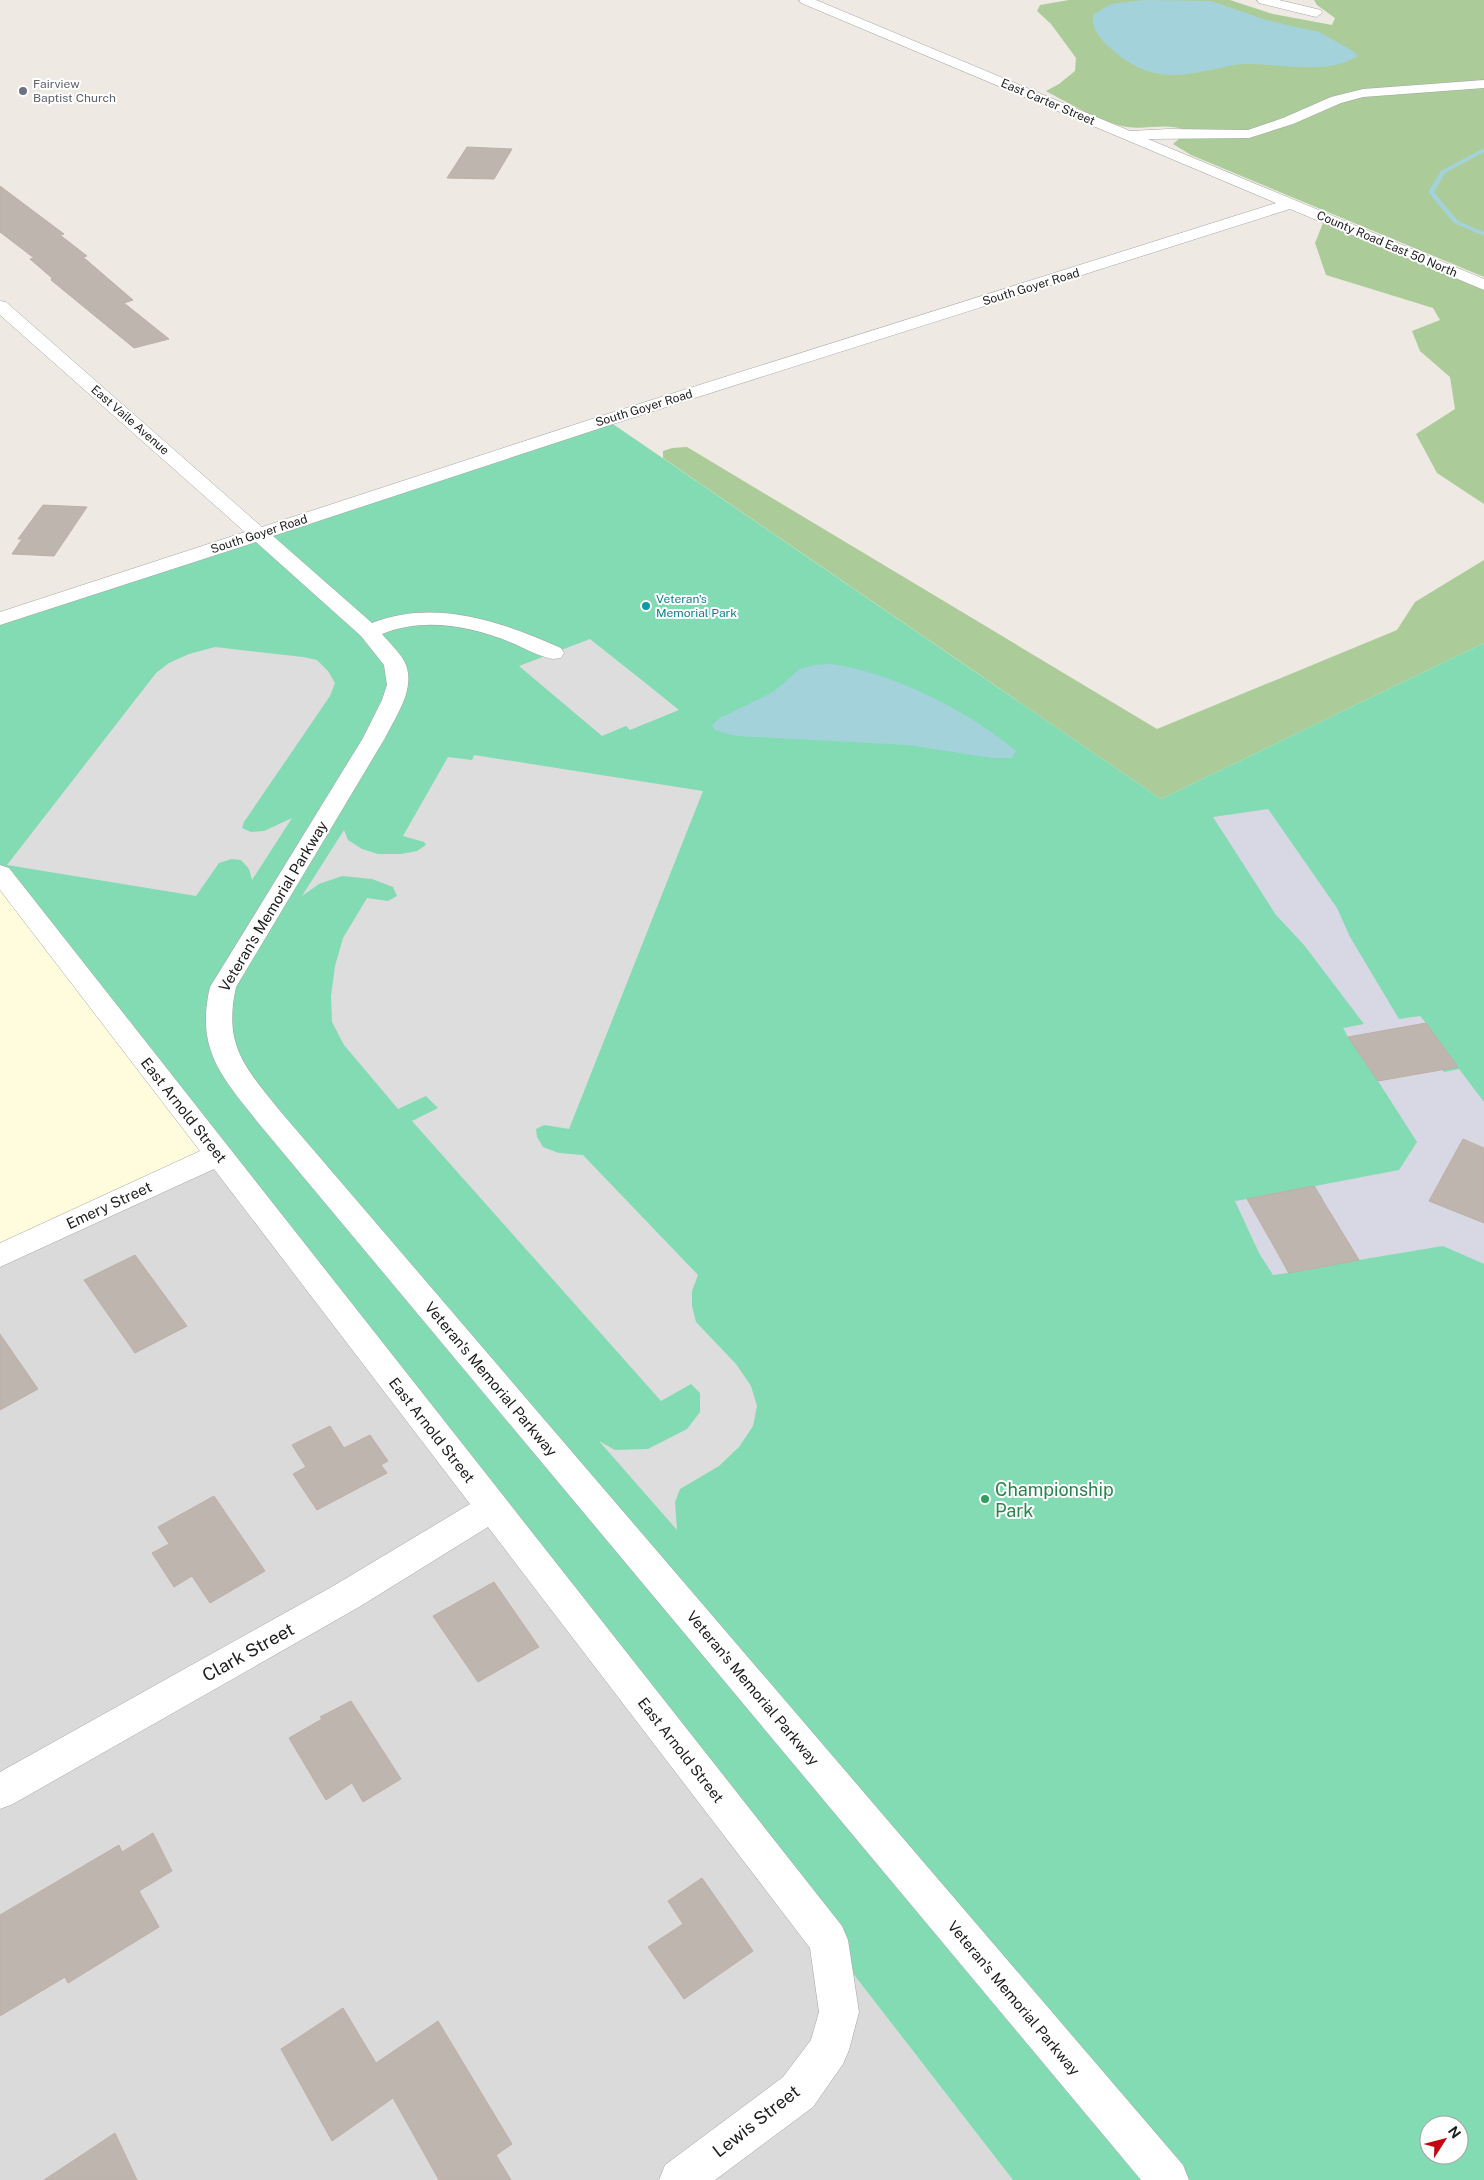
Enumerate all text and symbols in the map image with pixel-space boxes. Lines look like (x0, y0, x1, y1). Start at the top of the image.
street label: East Carter Street (999, 76, 1097, 128)
place label: Fairview Baptist Church (33, 77, 116, 105)
marker: Fairview Baptist Church (17, 85, 29, 97)
street label: County Road East 50 North (1315, 208, 1459, 280)
street label: South Goyer Road (981, 266, 1081, 308)
street label: East Vaile Avenue (88, 382, 172, 458)
street label: South Goyer Road (594, 387, 694, 429)
street label: South Goyer Road (209, 512, 309, 556)
place label: Veteran's Memorial Park (656, 592, 737, 620)
marker: Veteran's Memorial Park (640, 600, 652, 612)
street label: Veteran's Memorial Parkway (215, 818, 331, 994)
street label: East Arnold Street (138, 1054, 230, 1166)
street label: Emery Street (64, 1178, 154, 1232)
street label: Veteran's Memorial Parkway (421, 1298, 561, 1460)
street label: East Arnold Street (386, 1374, 478, 1486)
place label: Championship Park (995, 1479, 1114, 1521)
marker: Championship Park (979, 1493, 991, 1505)
street label: Veteran's Memorial Parkway (683, 1607, 823, 1769)
street label: Clark Street (198, 1618, 298, 1686)
street label: East Arnold Street (635, 1694, 727, 1806)
street label: Veteran's Memorial Parkway (944, 1917, 1084, 2079)
street label: Lewis Street (708, 2081, 804, 2161)
north arrow (1419, 2115, 1469, 2165)
text: N (1445, 2123, 1464, 2141)

